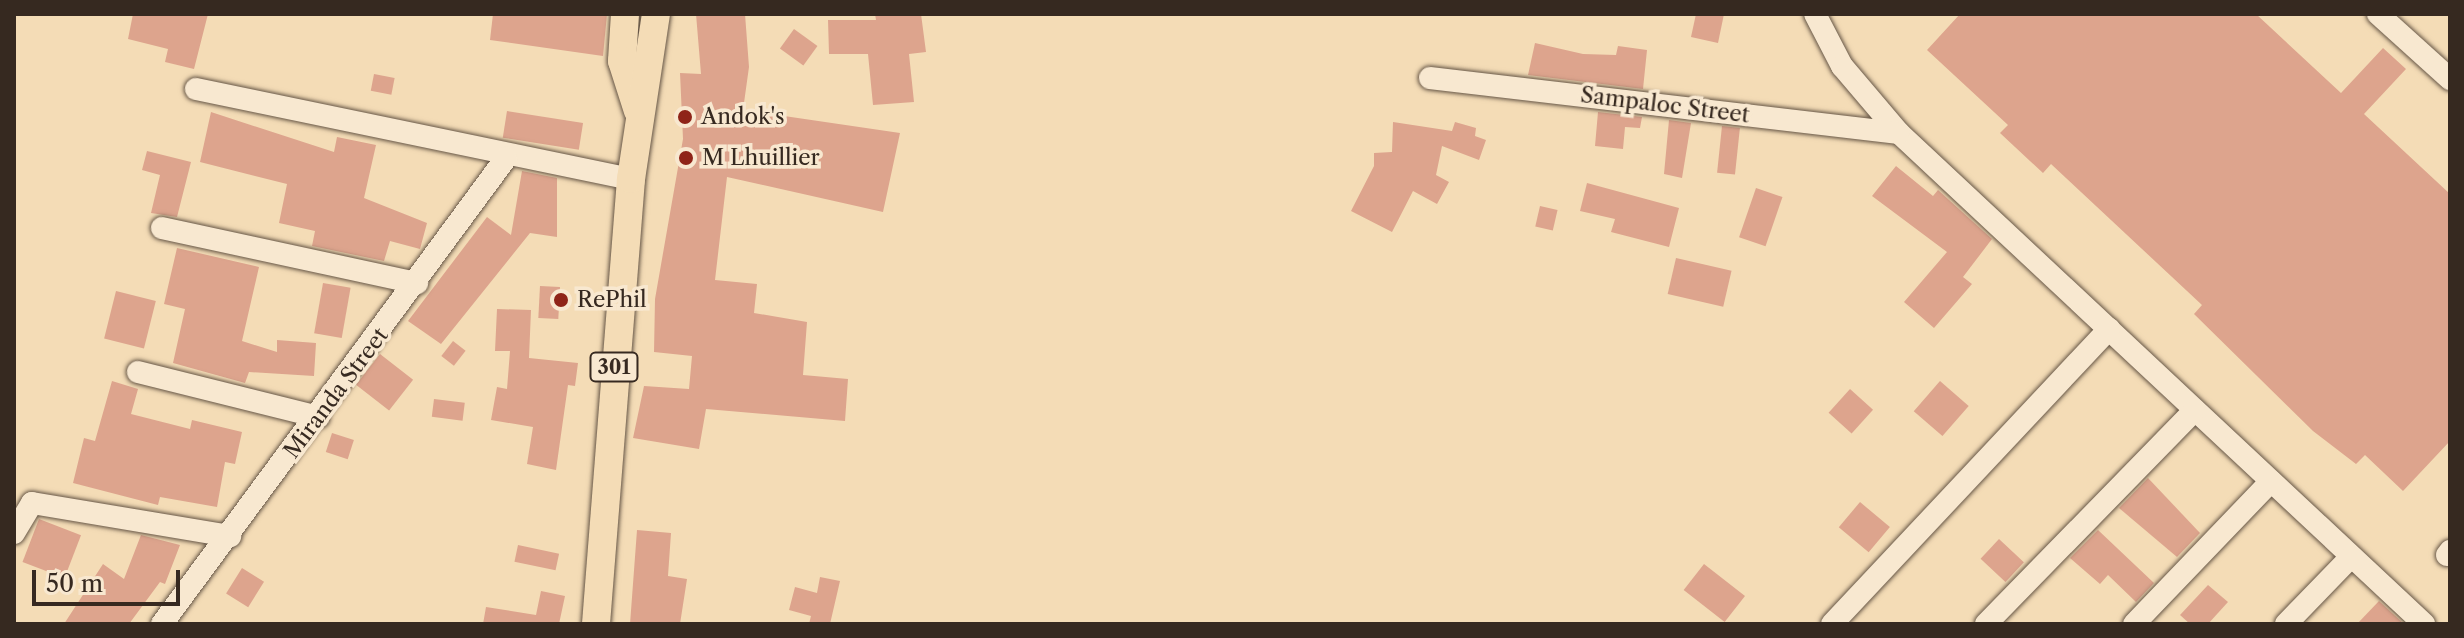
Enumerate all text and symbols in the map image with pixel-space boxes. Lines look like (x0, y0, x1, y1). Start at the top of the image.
street label: Sampaloc Street (1579, 82, 1751, 128)
place label: Andok's (701, 104, 785, 130)
marker: Andok's (676, 108, 694, 126)
place label: M Lhuillier (702, 145, 820, 171)
marker: M Lhuillier (677, 149, 695, 167)
place label: RePhil (577, 287, 647, 313)
marker: RePhil (552, 291, 570, 309)
street label: Miranda Street (278, 322, 394, 464)
road number: 301 (588, 351, 640, 383)
scale bar (36, 554, 184, 604)
text: 50 m (46, 569, 103, 598)

